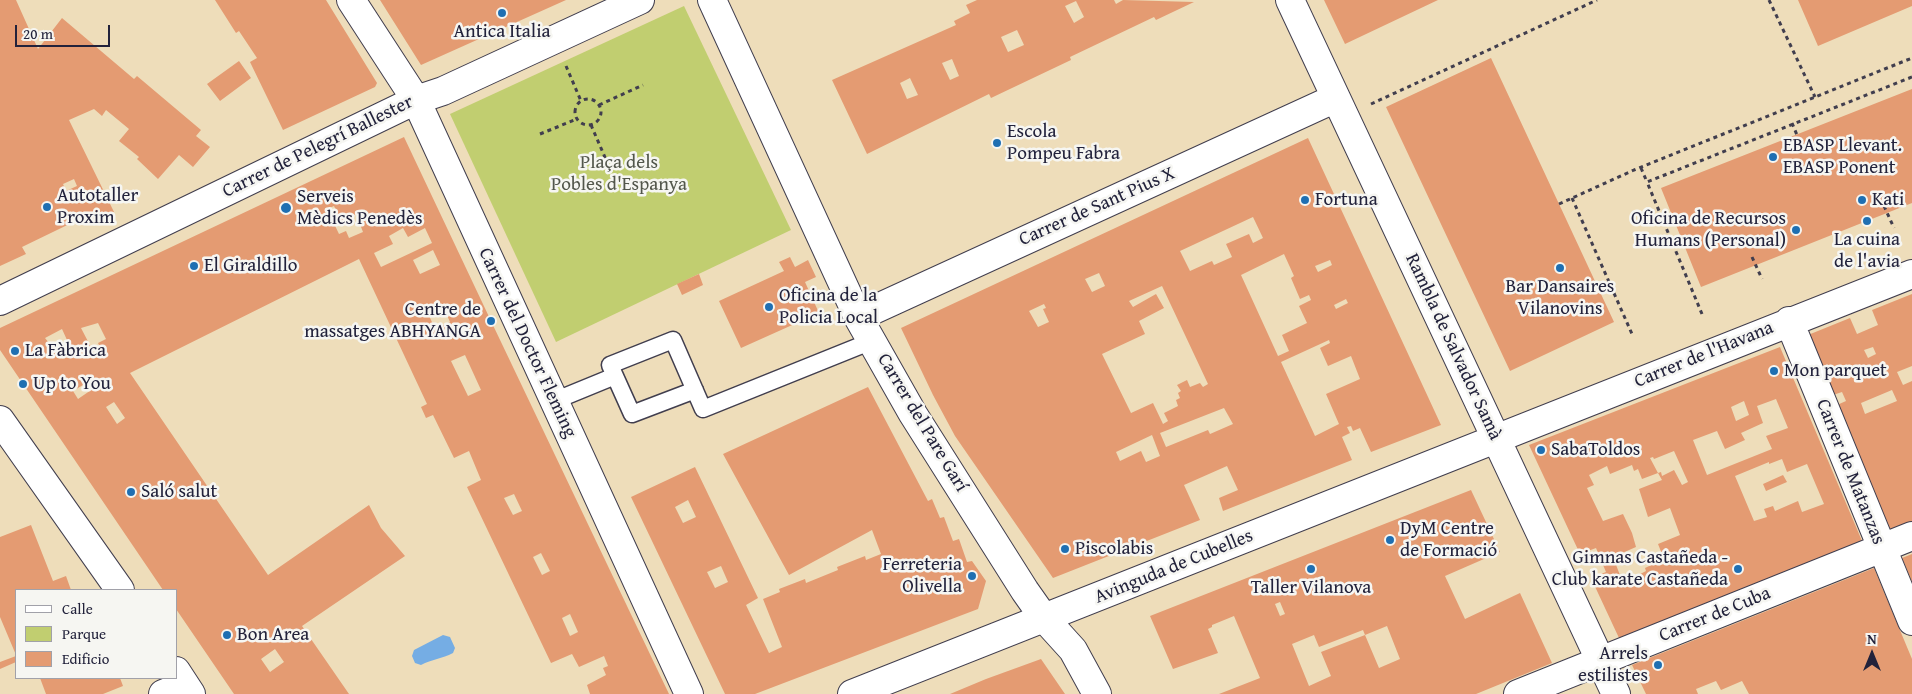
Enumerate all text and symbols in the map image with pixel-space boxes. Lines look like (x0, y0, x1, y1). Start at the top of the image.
marker: Antica Italia (496, 7, 508, 19)
scale bar (18, 15, 112, 47)
place label: Antica Italia (453, 21, 551, 43)
text: 20 m (23, 23, 53, 44)
street label: Carrer de Pelegrí Ballester (219, 91, 417, 203)
place label: Escola Pompeu Fabra (1007, 121, 1120, 165)
place label: EBASP Llevant. EBASP Ponent (1783, 135, 1902, 179)
marker: Escola Pompeu Fabra (991, 137, 1003, 149)
marker: EBASP Llevant. EBASP Ponent (1767, 151, 1779, 163)
park label: Plaça dels Pobles d'Espanya (551, 152, 687, 196)
street label: Carrer de Sant Pius X (1016, 162, 1178, 252)
place label: Autotaller Proxim (57, 185, 138, 229)
place label: Serveis Mèdics Penedès (297, 186, 422, 230)
place label: Fortuna (1315, 189, 1378, 211)
place label: Kati (1872, 189, 1904, 211)
marker: Fortuna (1299, 194, 1311, 206)
marker: Kati (1856, 194, 1868, 206)
marker: Autotaller Proxim (41, 201, 53, 213)
marker: Serveis Mèdics Penedès (279, 201, 293, 215)
place label: Oficina de Recursos Humans (Personal) (1631, 208, 1786, 252)
marker: La cuina de l'avia (1861, 215, 1873, 227)
marker: Oficina de Recursos Humans (Personal) (1790, 224, 1802, 236)
place label: La cuina de l'avia (1834, 229, 1900, 273)
street label: Carrer del Doctor Fleming (473, 244, 581, 442)
street label: Rambla de Salvador Samà (1400, 250, 1506, 444)
place label: El Giraldillo (204, 255, 297, 277)
marker: El Giraldillo (188, 260, 200, 272)
marker: Bar Dansaires Vilanovins (1554, 262, 1566, 274)
place label: Bar Dansaires Vilanovins (1506, 276, 1614, 320)
place label: Oficina de la Policia Local (779, 285, 878, 329)
place label: Centre de massatges ABHYANGA (304, 299, 481, 343)
marker: Oficina de la Policia Local (763, 301, 775, 313)
marker: Centre de massatges ABHYANGA (485, 315, 497, 327)
street label: Carrer de l'Havana (1631, 317, 1777, 393)
place label: La Fàbrica (25, 340, 106, 362)
marker: La Fàbrica (9, 345, 21, 357)
street label: Carrer del Pare Garí (872, 350, 972, 496)
place label: Mon parquet (1784, 360, 1887, 382)
marker: Mon parquet (1768, 365, 1780, 377)
place label: Up to You (33, 373, 111, 395)
marker: Up to You (17, 378, 29, 390)
street label: Carrer de Matanzas (1810, 396, 1890, 548)
place label: SabaToldos (1551, 439, 1640, 461)
marker: SabaToldos (1535, 444, 1547, 456)
place label: Saló salut (141, 481, 217, 503)
marker: Saló salut (125, 486, 137, 498)
place label: DyM Centre de Formació (1400, 518, 1497, 562)
street label: Avinguda de Cubelles (1091, 525, 1257, 609)
marker: DyM Centre de Formació (1384, 534, 1396, 546)
place label: Piscolabis (1075, 538, 1153, 560)
marker: Piscolabis (1059, 543, 1071, 555)
place label: Gimnas Castañeda - Club karate Castañeda (1552, 547, 1728, 591)
place label: Ferreteria Olivella (883, 554, 962, 598)
marker: Taller Vilanova (1305, 563, 1317, 575)
marker: Gimnas Castañeda - Club karate Castañeda (1732, 563, 1744, 575)
marker: Ferreteria Olivella (966, 570, 978, 582)
place label: Taller Vilanova (1251, 577, 1371, 599)
street label: Carrer de Cuba (1656, 582, 1774, 648)
legend (15, 589, 178, 679)
text: Calle (62, 598, 93, 619)
text: Parque (62, 623, 106, 644)
place label: Bon Area (237, 624, 309, 646)
marker: Bon Area (221, 629, 233, 641)
north arrow (1847, 629, 1897, 679)
text: N (1867, 629, 1877, 649)
place label: Arrels estilistes (1578, 643, 1648, 687)
text: Edificio (62, 648, 109, 669)
marker: Arrels estilistes (1652, 659, 1664, 671)

